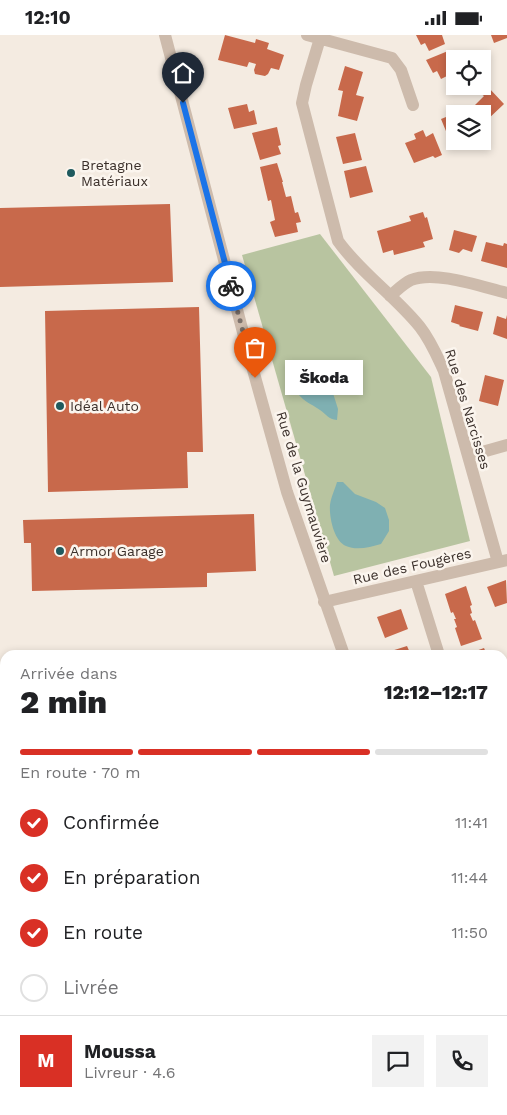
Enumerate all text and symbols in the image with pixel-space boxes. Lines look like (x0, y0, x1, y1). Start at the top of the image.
text: 12:10 (25, 6, 71, 29)
map controls (446, 50, 491, 150)
button: locate (446, 50, 491, 95)
pin (162, 52, 204, 103)
icon: home (169, 59, 197, 87)
button: layers (446, 105, 491, 150)
place label: Bretagne Matériaux (81, 157, 148, 189)
marker: Bretagne Matériaux (65, 167, 77, 179)
courier (206, 261, 256, 311)
icon: bike (217, 272, 245, 300)
pin (234, 327, 276, 378)
icon: bag (241, 334, 269, 362)
street label: Rue des Narcisses (442, 347, 494, 471)
callout: Škoda (285, 361, 362, 395)
text: Škoda (299, 368, 349, 387)
place label: Idéal Auto (70, 398, 139, 414)
marker: Idéal Auto (54, 400, 66, 412)
street label: Rue de la Guymauvière (273, 409, 335, 565)
place label: Armor Garage (70, 543, 164, 559)
marker: Armor Garage (54, 545, 66, 557)
street label: Rue des Fougères (351, 545, 473, 587)
text: Arrivée dans (20, 664, 118, 683)
text: 12:12–12:17 (384, 681, 488, 704)
text: 2 min (20, 683, 107, 721)
text: En route · 70 m (20, 763, 140, 782)
icon: check (20, 809, 48, 837)
text: Confirmée (63, 811, 159, 834)
text: 11:41 (455, 813, 488, 832)
icon: check (20, 864, 48, 892)
text: En préparation (63, 866, 200, 889)
text: 11:44 (451, 868, 488, 887)
icon: check (20, 919, 48, 947)
text: En route (63, 921, 143, 944)
text: 11:50 (452, 923, 488, 942)
text: Livrée (63, 976, 119, 999)
button: chat (372, 1035, 424, 1087)
button: phone (436, 1035, 488, 1087)
text: Moussa (84, 1040, 156, 1063)
text: M (37, 1049, 55, 1072)
text: Livreur · 4.6 (84, 1063, 176, 1082)

